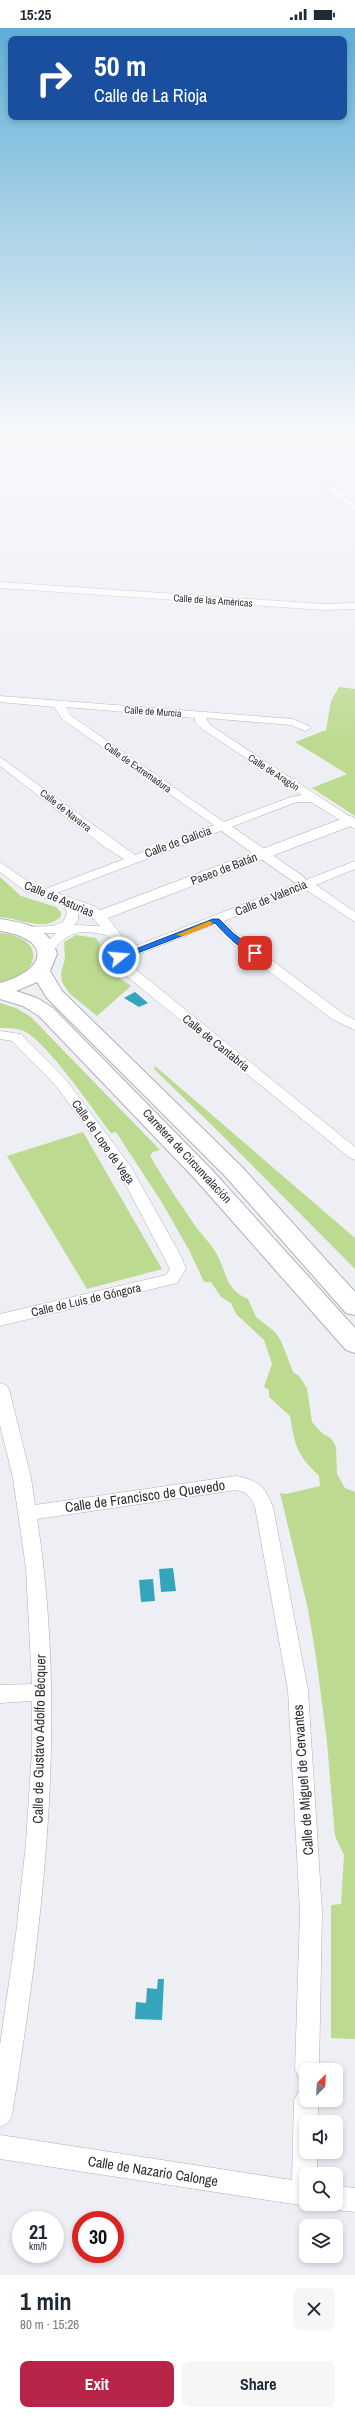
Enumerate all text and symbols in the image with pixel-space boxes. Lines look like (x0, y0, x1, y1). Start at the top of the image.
text: 15:25 (20, 4, 51, 25)
text: 50 m (94, 47, 146, 85)
icon: right (28, 52, 80, 104)
text: Calle de La Rioja (94, 83, 207, 108)
street label: Calle de las Américas (173, 591, 253, 610)
street label: Calle de Murcia (124, 703, 182, 720)
street label: Calle de Extremadura (102, 739, 174, 796)
street label: Calle de Aragón (246, 751, 302, 794)
street label: Calle de Navarra (37, 786, 94, 835)
street label: Calle de Galicia (142, 822, 214, 861)
street label: Paseo de Batán (188, 849, 260, 889)
street label: Calle de Valencia (233, 876, 310, 920)
street label: Calle de Asturias (22, 877, 96, 921)
position arrow (98, 936, 140, 978)
pin (238, 936, 272, 970)
icon: arrive (244, 942, 266, 964)
street label: Calle de Cantabria (179, 1011, 253, 1075)
street label: Calle de Lope de Vega (68, 1097, 138, 1188)
street label: Carretera de Circunvalación (139, 1105, 235, 1207)
street label: Calle de Luis de Góngora (30, 1279, 143, 1320)
street label: Calle de Francisco de Quevedo (64, 1476, 226, 1516)
street label: Calle de Gustavo Adolfo Bécquer (29, 1654, 49, 1824)
street label: Calle de Miguel de Cervantes (289, 1704, 317, 1856)
north arrow (299, 2063, 343, 2107)
map controls (299, 2063, 343, 2263)
button: sound (299, 2115, 343, 2159)
street label: Calle de Nazario Calonge (87, 2152, 219, 2190)
button: search (299, 2167, 343, 2211)
speed limit sign: 30 (72, 2211, 124, 2263)
text: 21 (29, 2218, 47, 2245)
button: layers (299, 2219, 343, 2263)
text: km/h (29, 2240, 47, 2253)
text: 1 min (20, 2285, 71, 2317)
button: close (293, 2288, 335, 2330)
text: 80 m · 15:26 (20, 2316, 79, 2333)
button: Exit (20, 2361, 174, 2407)
button: Share (182, 2361, 335, 2407)

